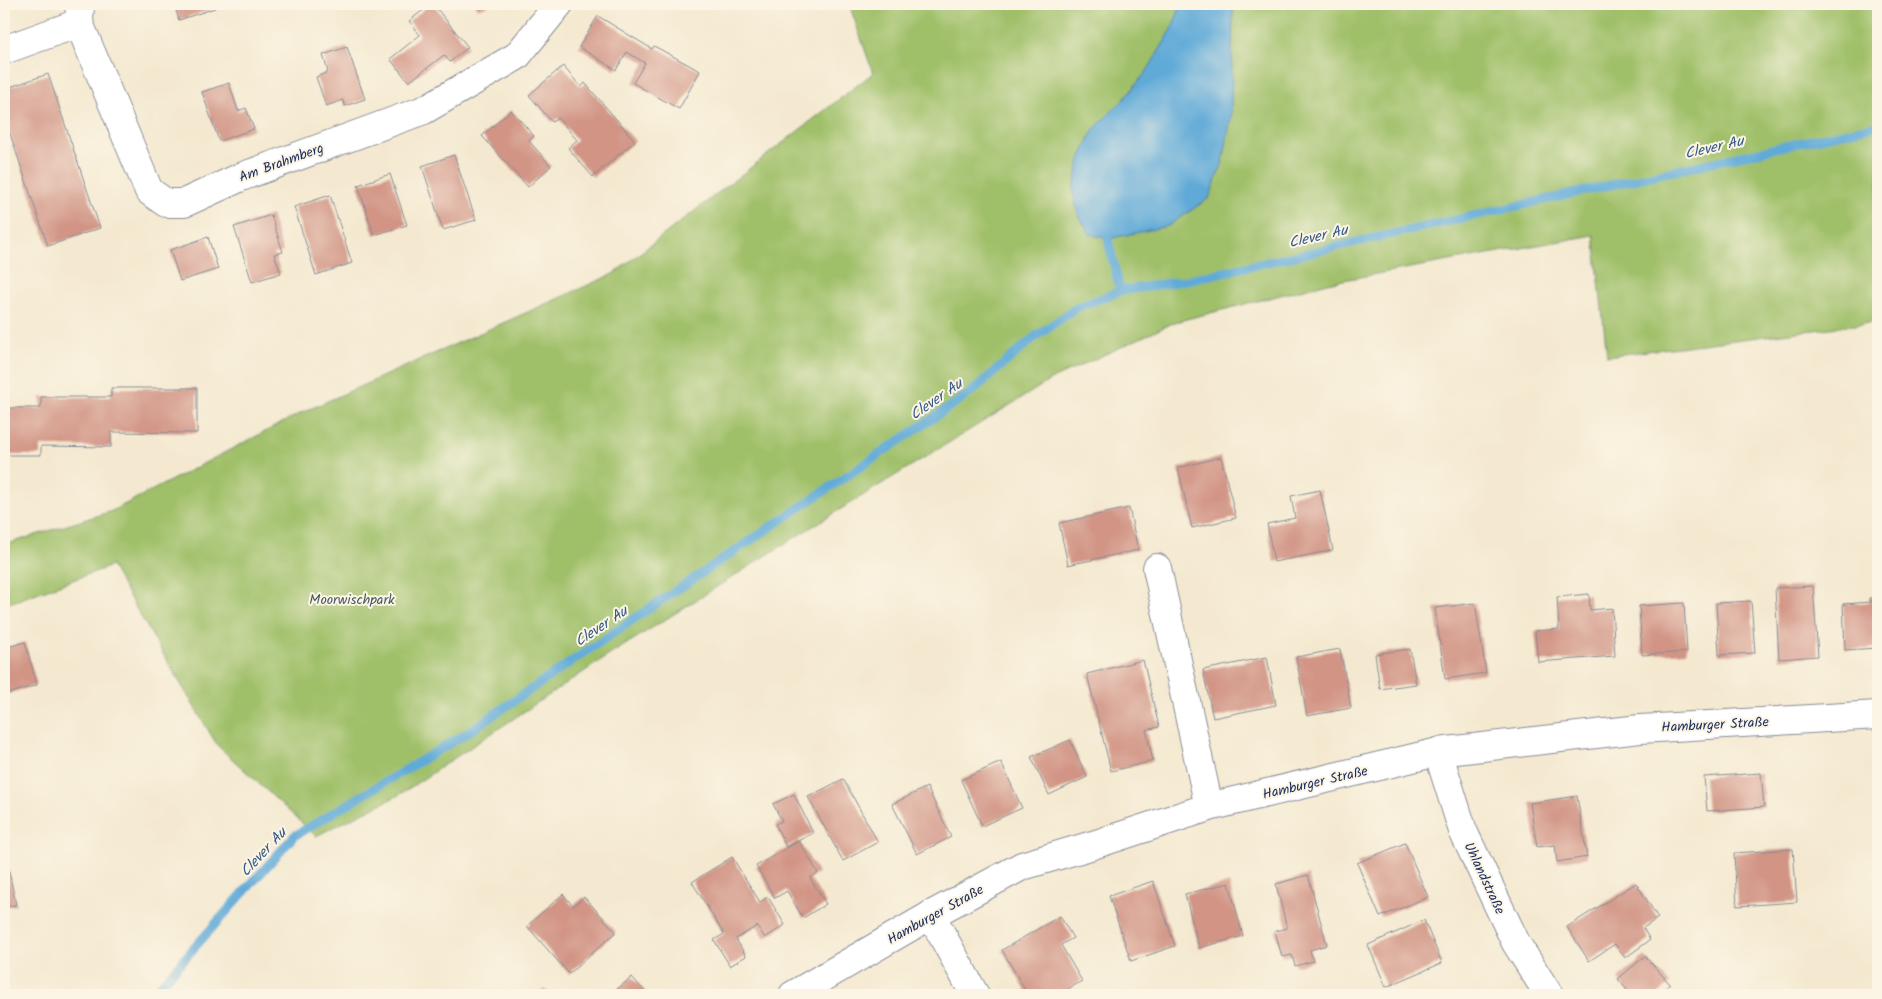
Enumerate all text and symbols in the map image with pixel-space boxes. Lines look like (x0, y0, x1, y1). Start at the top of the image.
water label: Clever Au (1682, 129, 1748, 166)
street label: Am Brahmberg (236, 137, 327, 188)
water label: Clever Au (1286, 218, 1352, 255)
water label: Clever Au (905, 372, 969, 427)
park label: Moorwischpark (309, 589, 395, 611)
water label: Clever Au (570, 599, 635, 654)
street label: Hamburger Straße (1661, 711, 1770, 739)
street label: Hamburger Straße (1260, 760, 1371, 806)
water label: Clever Au (235, 821, 294, 883)
street label: Uhlandstraße (1458, 839, 1511, 919)
street label: Hamburger Straße (883, 879, 988, 951)

